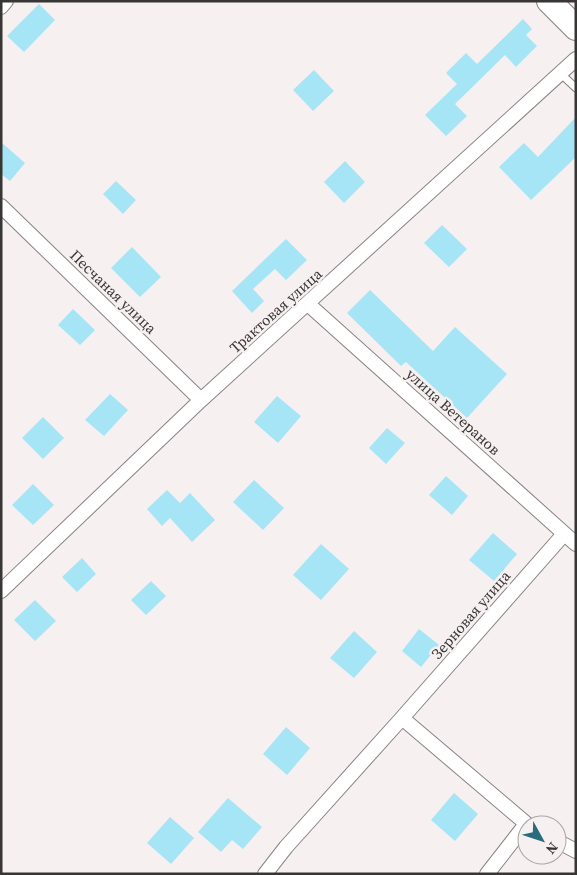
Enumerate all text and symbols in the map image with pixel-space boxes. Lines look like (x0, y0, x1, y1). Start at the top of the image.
street label: Песчаная улица (65, 245, 162, 339)
street label: Трактовая улица (225, 263, 327, 358)
street label: улица Ветеранов (402, 364, 505, 460)
street label: Зерновая улица (426, 566, 515, 664)
north arrow (517, 815, 567, 865)
text: N (541, 838, 563, 859)

